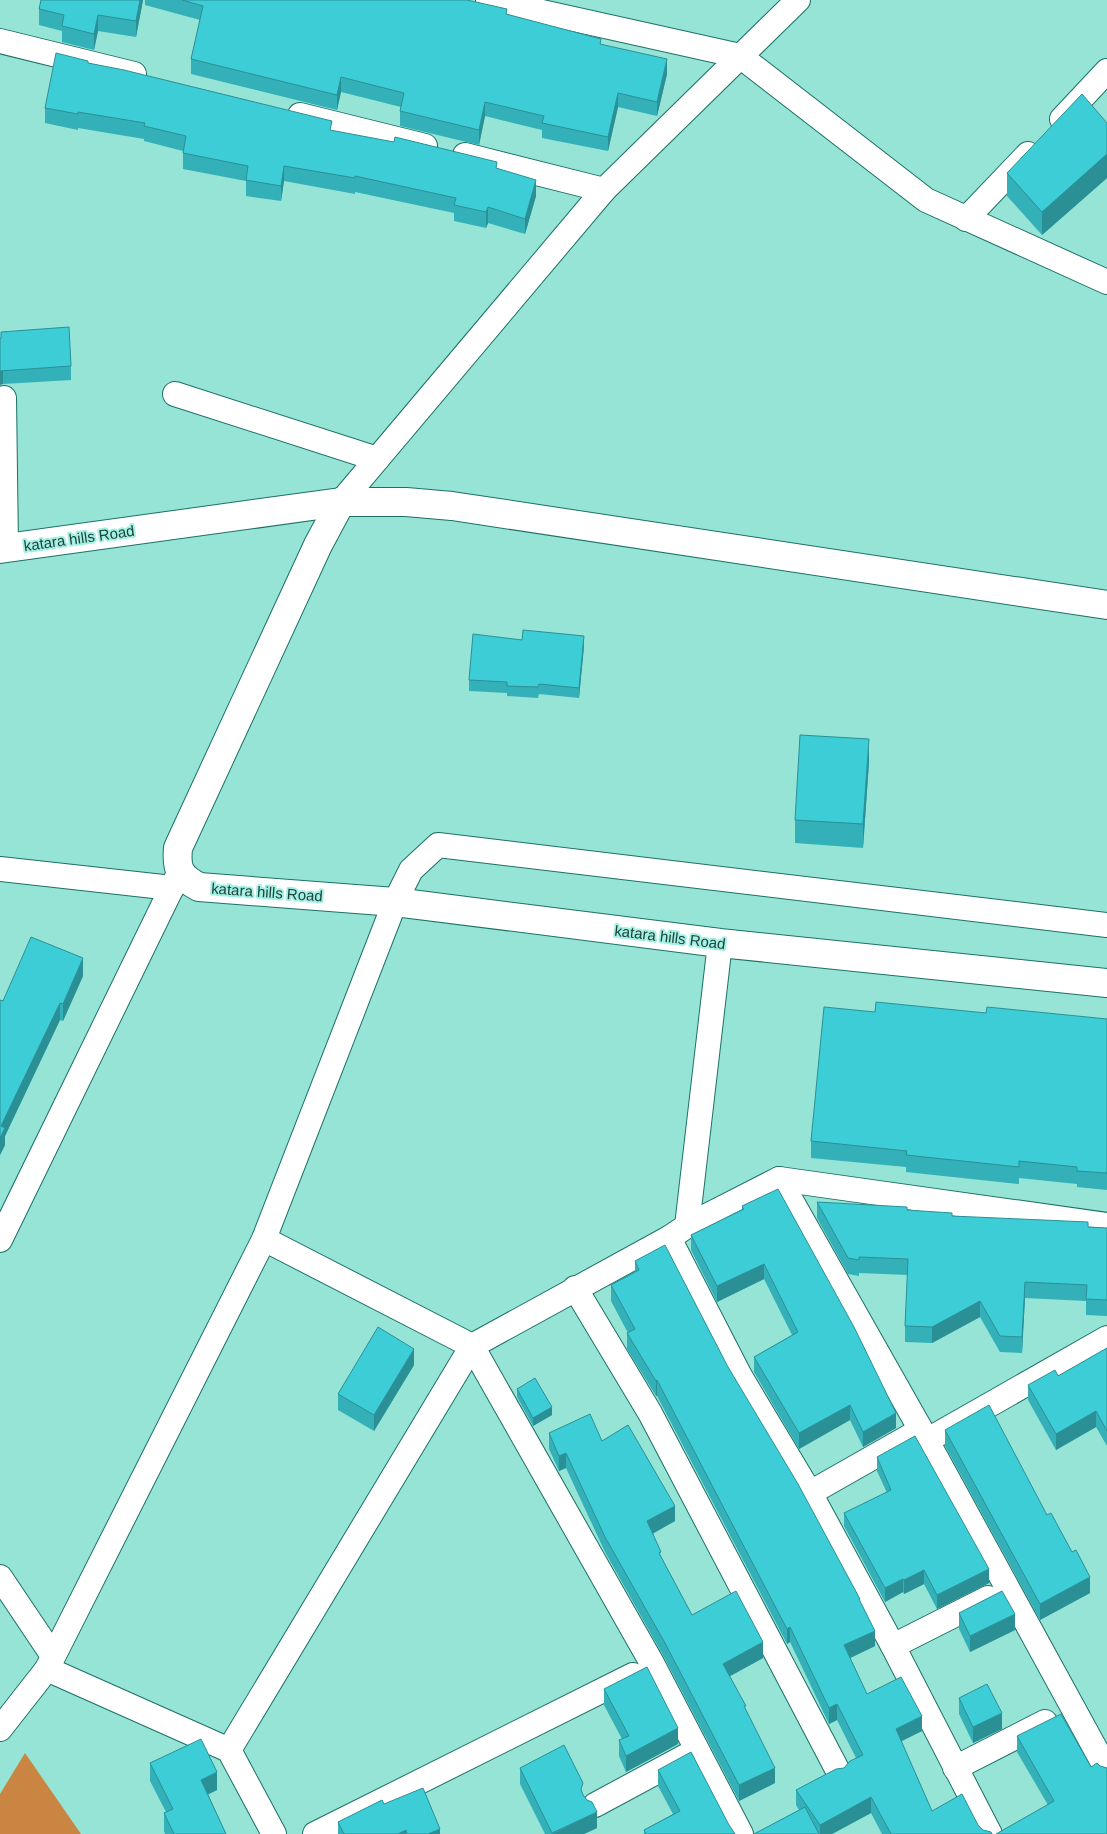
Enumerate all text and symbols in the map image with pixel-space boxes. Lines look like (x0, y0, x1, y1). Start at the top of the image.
street label: katara hills Road (22, 522, 136, 554)
street label: katara hills Road (211, 880, 323, 904)
street label: katara hills Road (614, 922, 726, 952)

